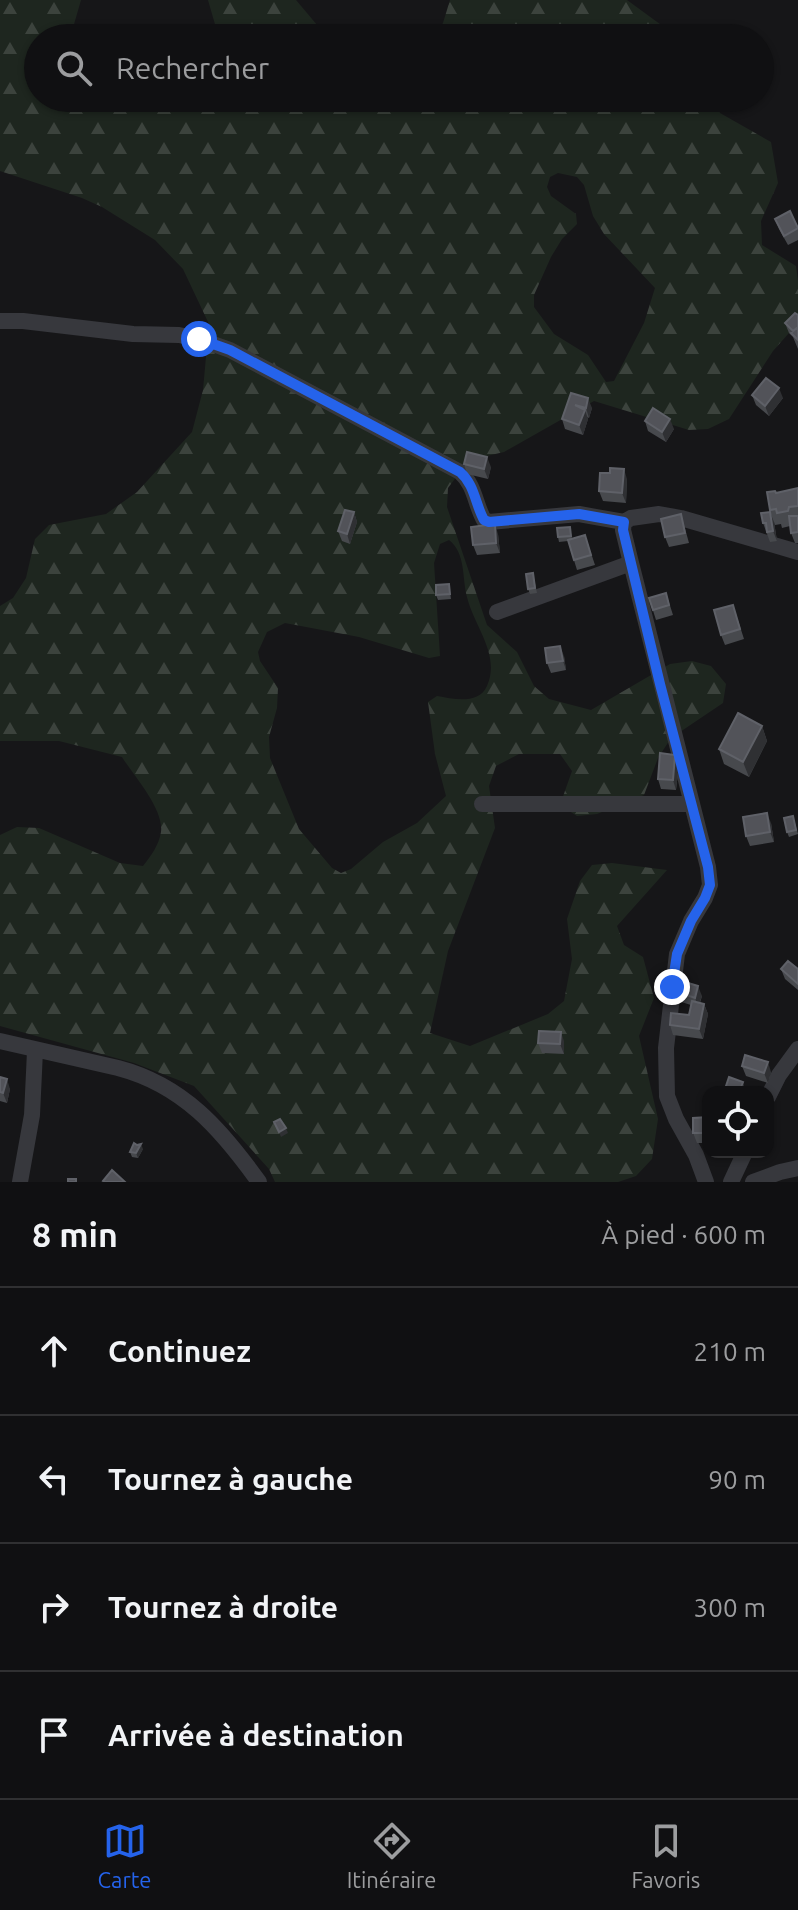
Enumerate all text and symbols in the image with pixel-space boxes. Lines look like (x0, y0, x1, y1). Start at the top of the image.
search box (24, 24, 774, 112)
icon: search (52, 46, 96, 90)
text: Rechercher (116, 51, 269, 85)
route start (181, 321, 217, 357)
route end (654, 969, 690, 1005)
map controls (702, 1086, 774, 1158)
button: locate (702, 1086, 774, 1158)
text: 8 min (32, 1215, 118, 1253)
text: À pied · 600 m (601, 1220, 766, 1249)
icon: ahead (32, 1329, 76, 1373)
text: Continuez (108, 1334, 251, 1368)
text: 210 m (694, 1337, 766, 1366)
icon: left (32, 1457, 76, 1501)
text: Tournez à gauche (108, 1462, 353, 1496)
text: 90 m (708, 1465, 766, 1494)
icon: right (32, 1585, 76, 1629)
text: Tournez à droite (108, 1590, 338, 1624)
text: 300 m (694, 1593, 766, 1622)
icon: arrive (32, 1713, 76, 1757)
text: Arrivée à destination (108, 1718, 404, 1752)
tab: Carte (98, 1819, 151, 1892)
tab: Itinéraire (347, 1819, 436, 1892)
tab: Favoris (632, 1819, 700, 1892)

